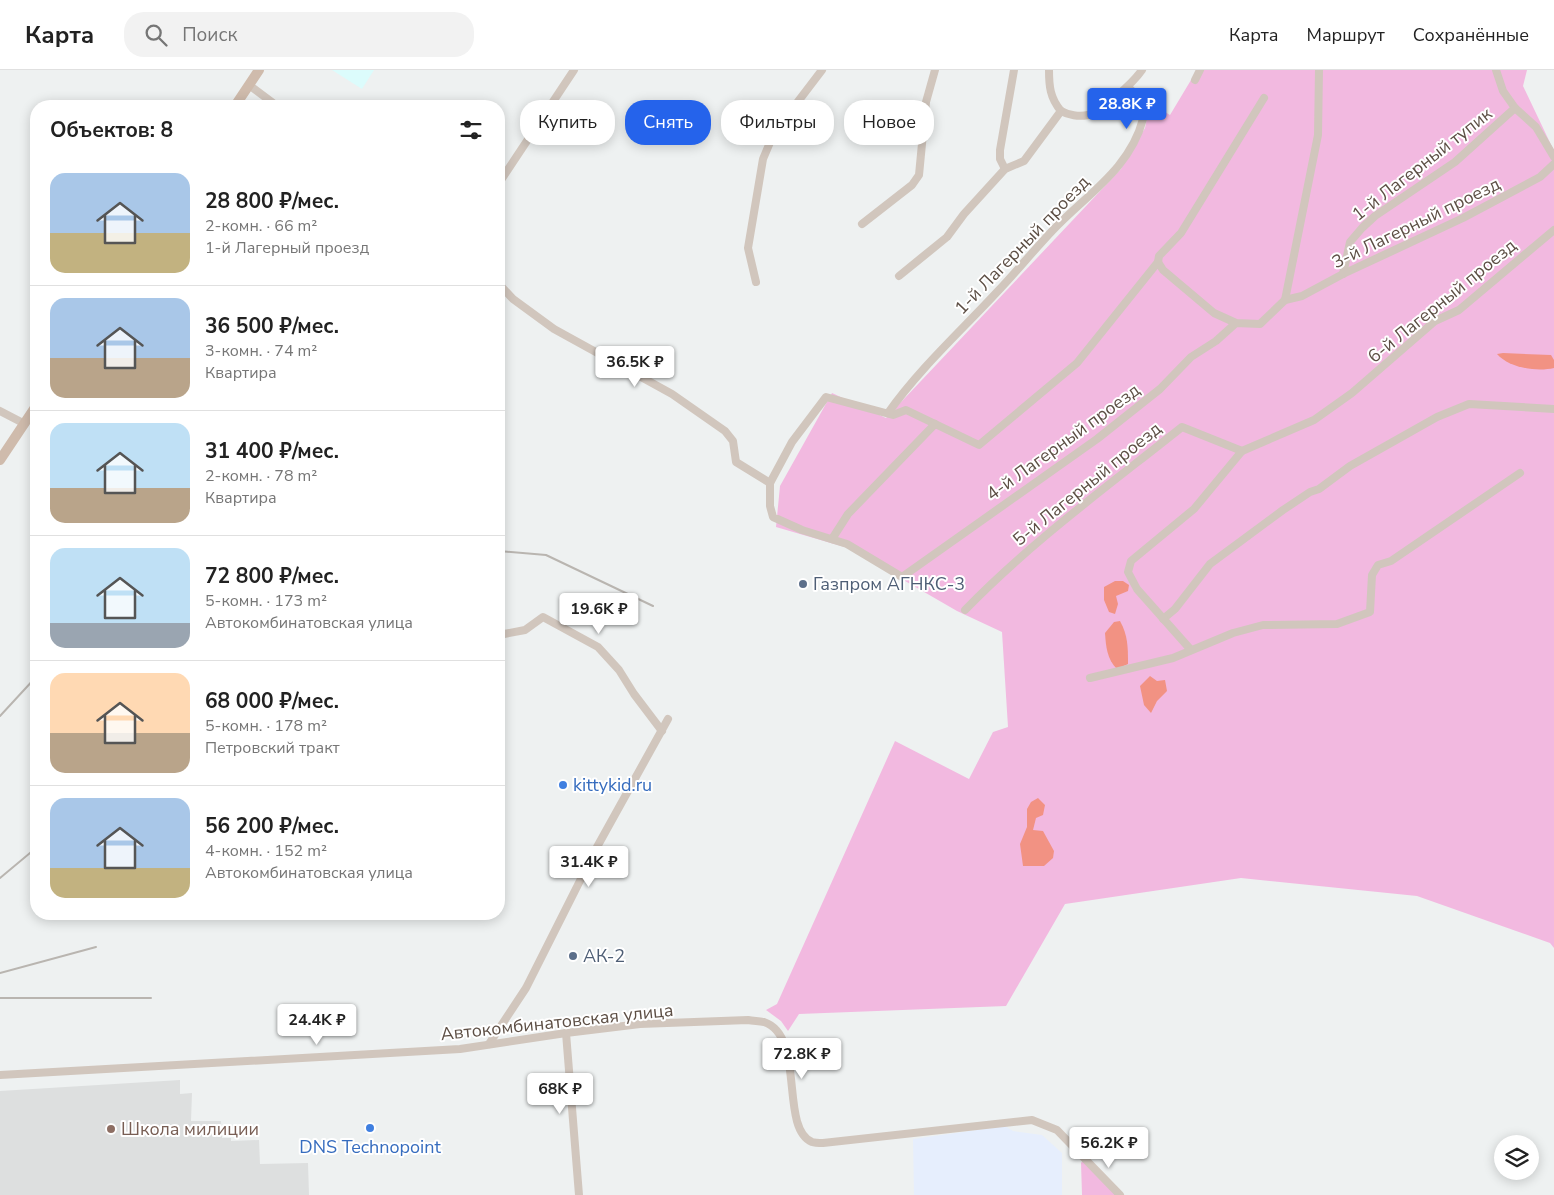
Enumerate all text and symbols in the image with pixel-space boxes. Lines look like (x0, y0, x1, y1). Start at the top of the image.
search box (124, 12, 474, 57)
text: Карта (25, 19, 94, 51)
icon: search (142, 21, 170, 49)
text: Поиск (182, 22, 237, 48)
text: Карта (1229, 23, 1279, 47)
text: Маршрут (1307, 23, 1385, 47)
text: Сохранённые (1413, 23, 1529, 47)
pin: 28.8K ₽ (1081, 88, 1173, 130)
text: 28.8K ₽ (1098, 93, 1156, 115)
chip: Купить (520, 100, 615, 145)
chip: Снять (625, 100, 711, 145)
chip: Фильтры (721, 100, 834, 145)
chip: Новое (844, 100, 934, 145)
street label: 1-й Лагерный тупик (1347, 101, 1497, 226)
text: Объектов: 8 (50, 116, 173, 144)
icon: filters (457, 116, 485, 144)
street label: 1-й Лагерный проезд (949, 170, 1095, 320)
street label: 3-й Лагерный проезд (1328, 172, 1505, 274)
text: 28 800 ₽/мес. (205, 187, 339, 215)
icon: home (90, 193, 150, 253)
text: 2-комн. · 66 m² (205, 215, 317, 237)
street label: 6-й Лагерный проезд (1363, 233, 1522, 368)
text: 1-й Лагерный проезд (205, 237, 369, 259)
text: 36 500 ₽/мес. (205, 312, 339, 340)
icon: home (90, 318, 150, 378)
text: 3-комн. · 74 m² (205, 340, 317, 362)
pin: 36.5K ₽ (589, 346, 681, 388)
text: 36.5K ₽ (606, 351, 664, 373)
text: Квартира (205, 362, 277, 384)
street label: 4-й Лагерный проезд (981, 378, 1145, 506)
street label: 5-й Лагерный проезд (1008, 416, 1167, 551)
text: 31 400 ₽/мес. (205, 437, 339, 465)
icon: home (90, 443, 150, 503)
text: 2-комн. · 78 m² (205, 465, 317, 487)
text: Квартира (205, 487, 277, 509)
text: 72 800 ₽/мес. (205, 562, 339, 590)
icon: home (90, 568, 150, 628)
place label: Газпром АГНКС-3 (813, 572, 965, 596)
marker: Газпром АГНКС-3 (797, 578, 809, 590)
text: 5-комн. · 173 m² (205, 590, 327, 612)
pin: 19.6K ₽ (553, 592, 645, 635)
text: 19.6K ₽ (570, 598, 628, 620)
text: Автокомбинатовская улица (205, 612, 413, 634)
text: 68 000 ₽/мес. (205, 687, 339, 715)
icon: home (90, 693, 150, 753)
text: 5-комн. · 178 m² (205, 715, 327, 737)
text: Петровский тракт (205, 737, 340, 759)
place label: kittykid.ru (573, 773, 652, 797)
marker: kittykid.ru (557, 779, 569, 791)
text: 56 200 ₽/мес. (205, 812, 339, 840)
icon: home (90, 818, 150, 878)
text: 4-комн. · 152 m² (205, 840, 327, 862)
pin: 31.4K ₽ (543, 846, 635, 888)
text: 31.4K ₽ (560, 851, 618, 873)
text: Автокомбинатовская улица (205, 862, 413, 884)
place label: АК-2 (583, 944, 625, 968)
marker: АК-2 (567, 950, 579, 962)
street label: Автокомбинатовская улица (439, 998, 675, 1046)
pin: 24.4K ₽ (271, 1004, 363, 1046)
text: 24.4K ₽ (288, 1009, 346, 1031)
pin: 72.8K ₽ (756, 1038, 848, 1080)
text: 72.8K ₽ (773, 1043, 831, 1065)
pin: 68K ₽ (525, 1072, 595, 1115)
text: 68K ₽ (538, 1078, 582, 1100)
place label: Школа милиции (121, 1117, 259, 1141)
marker: DNS Technopoint (364, 1122, 376, 1134)
marker: Школа милиции (105, 1123, 117, 1135)
pin: 56.2K ₽ (1063, 1126, 1155, 1169)
text: 56.2K ₽ (1080, 1132, 1138, 1154)
place label: DNS Technopoint (299, 1135, 441, 1159)
map controls (1494, 1135, 1539, 1180)
button: layers (1494, 1135, 1539, 1180)

